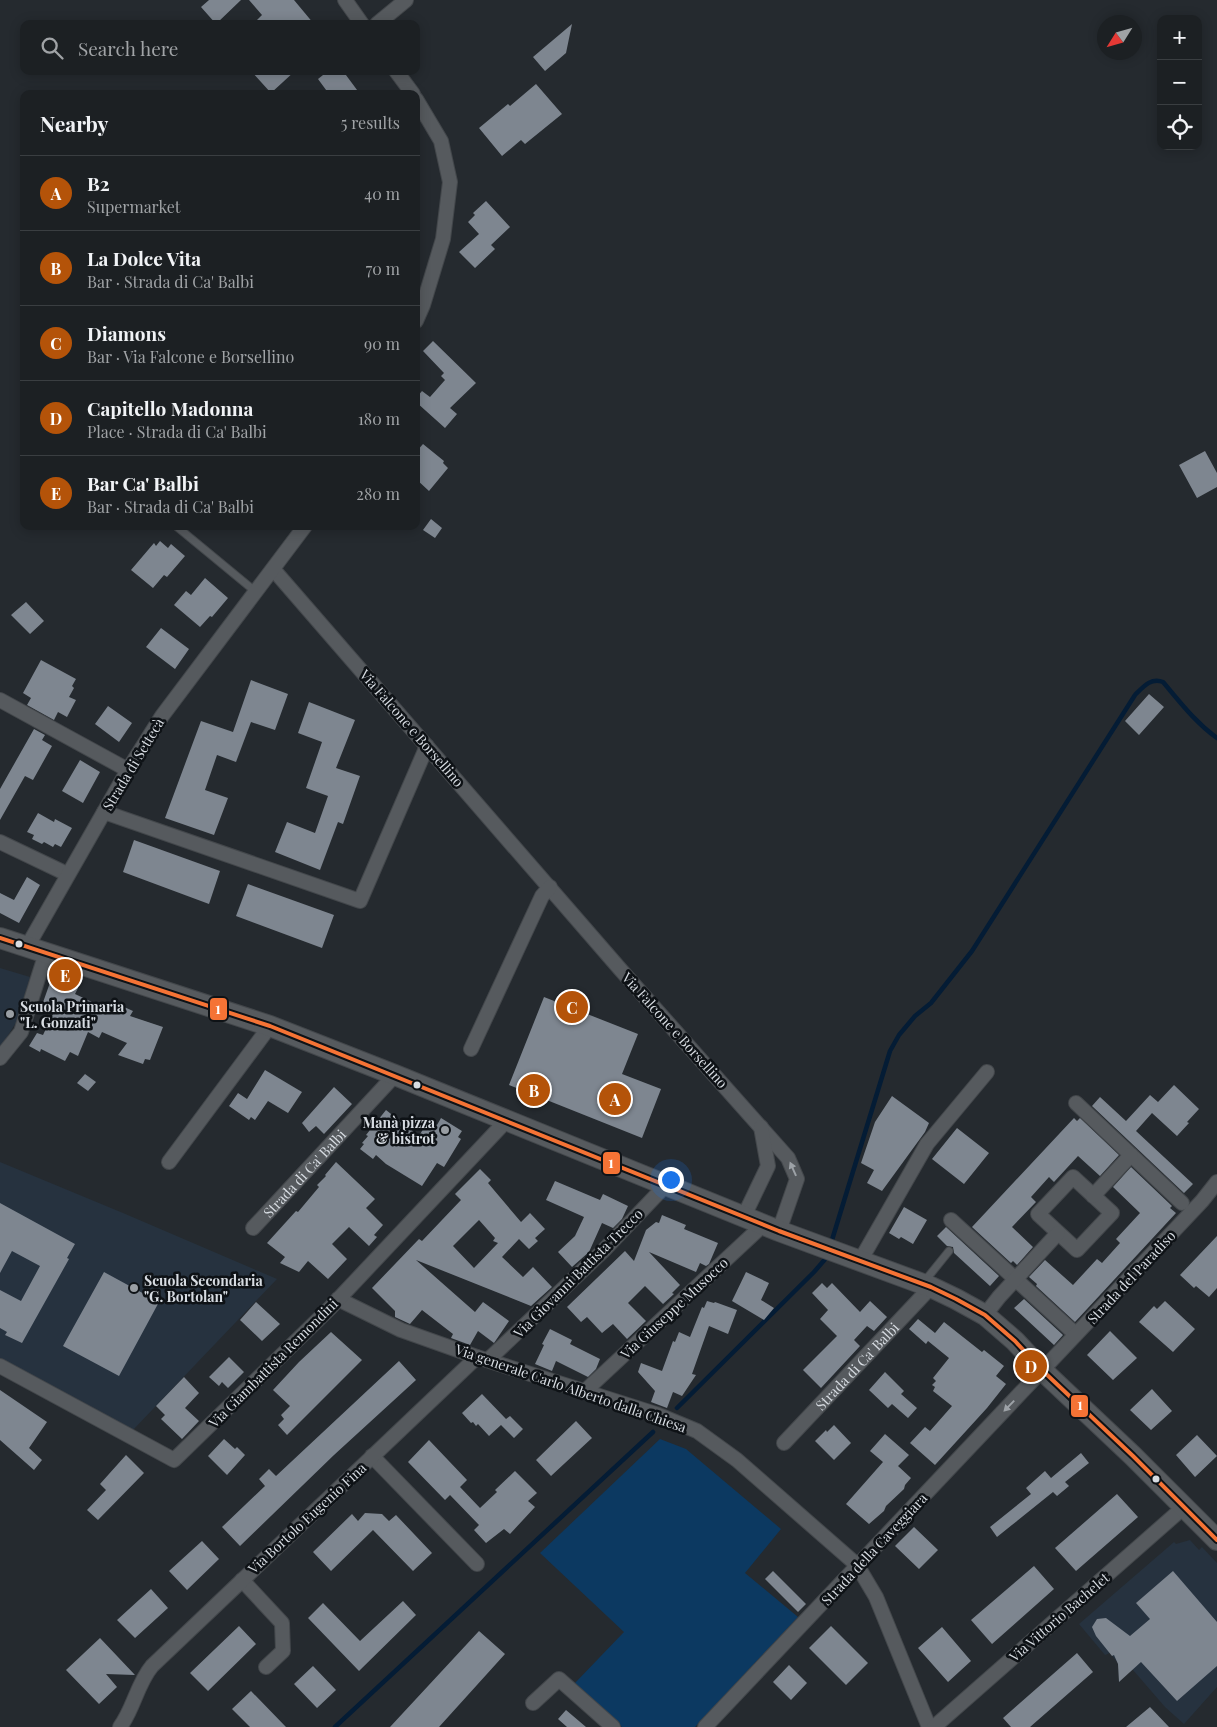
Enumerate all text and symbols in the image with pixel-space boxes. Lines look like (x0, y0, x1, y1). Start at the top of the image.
north arrow (1097, 15, 1142, 60)
map controls (1157, 15, 1202, 150)
button: + (1157, 15, 1202, 60)
search box (20, 20, 420, 75)
icon: search (38, 34, 66, 62)
text: Search here (78, 35, 178, 61)
button: − (1157, 60, 1202, 105)
button: locate (1157, 105, 1202, 150)
text: Nearby (40, 109, 109, 137)
text: 5 results (341, 112, 400, 133)
text: B2 (87, 170, 110, 196)
text: A (51, 183, 61, 204)
text: 40 m (364, 183, 400, 204)
text: Supermarket (87, 196, 181, 217)
text: La Dolce Vita (87, 245, 201, 271)
text: B (51, 258, 61, 279)
text: 70 m (366, 258, 400, 279)
text: Bar · Strada di Ca' Balbi (87, 271, 254, 292)
text: Diamons (87, 320, 166, 346)
text: C (50, 333, 62, 354)
text: 90 m (364, 333, 400, 354)
text: Bar · Via Falcone e Borsellino (87, 346, 294, 367)
text: Capitello Madonna (87, 395, 253, 421)
text: D (50, 408, 62, 429)
text: 180 m (358, 408, 400, 429)
text: Place · Strada di Ca' Balbi (87, 421, 267, 442)
text: Bar Ca' Balbi (87, 470, 199, 496)
text: E (51, 483, 61, 504)
text: 280 m (356, 483, 400, 504)
text: Bar · Strada di Ca' Balbi (87, 496, 254, 517)
street label: Via Falcone e Borsellino (355, 665, 468, 791)
street label: Strada di Settecà (98, 714, 168, 814)
unlabelled marker (14, 939, 24, 949)
pin: E (49, 956, 81, 994)
street label: Via Falcone e Borsellino (617, 967, 732, 1092)
pin: C (556, 988, 588, 1026)
place label: Scuola Primaria "L. Gonzati" (20, 997, 125, 1032)
line badge: 1 (209, 997, 228, 1021)
text: 1 (215, 999, 221, 1018)
marker: Scuola Primaria "L. Gonzati" (4, 1008, 16, 1020)
pin: B (518, 1071, 550, 1109)
unlabelled marker (412, 1080, 422, 1090)
pin: A (599, 1080, 631, 1118)
place label: Manà pizza & bistrot (362, 1113, 436, 1148)
marker: Manà pizza & bistrot (439, 1124, 451, 1136)
street label: Strada di Ca' Balbi (258, 1125, 350, 1221)
line badge: 1 (602, 1151, 621, 1175)
text: 1 (608, 1153, 614, 1172)
one-way arrow (788, 1162, 796, 1176)
your location (658, 1167, 684, 1193)
street label: Via Giovanni Battista Trecco (508, 1204, 647, 1343)
street label: Strada del Paradiso (1083, 1226, 1180, 1328)
street label: Via Giuseppe Musocco (615, 1253, 732, 1364)
place label: Scuola Secondaria "G. Bortolan" (144, 1271, 263, 1306)
marker: Scuola Secondaria "G. Bortolan" (128, 1282, 140, 1294)
street label: Via Giambattista Remondini (204, 1294, 342, 1432)
street label: Strada di Ca' Balbi (811, 1318, 903, 1414)
street label: Via generale Carlo Alberto dalla Chiesa (452, 1339, 689, 1437)
pin: D (1015, 1347, 1047, 1385)
line badge: 1 (1070, 1394, 1089, 1418)
text: 1 (1077, 1395, 1083, 1414)
one-way arrow (1003, 1400, 1015, 1412)
street label: Via Bortolo Eugenio Fina (243, 1458, 370, 1578)
unlabelled marker (1151, 1474, 1161, 1484)
street label: Strada della Caveggiara (817, 1489, 931, 1609)
street label: Via Vittorio Bachelet (1004, 1567, 1114, 1667)

